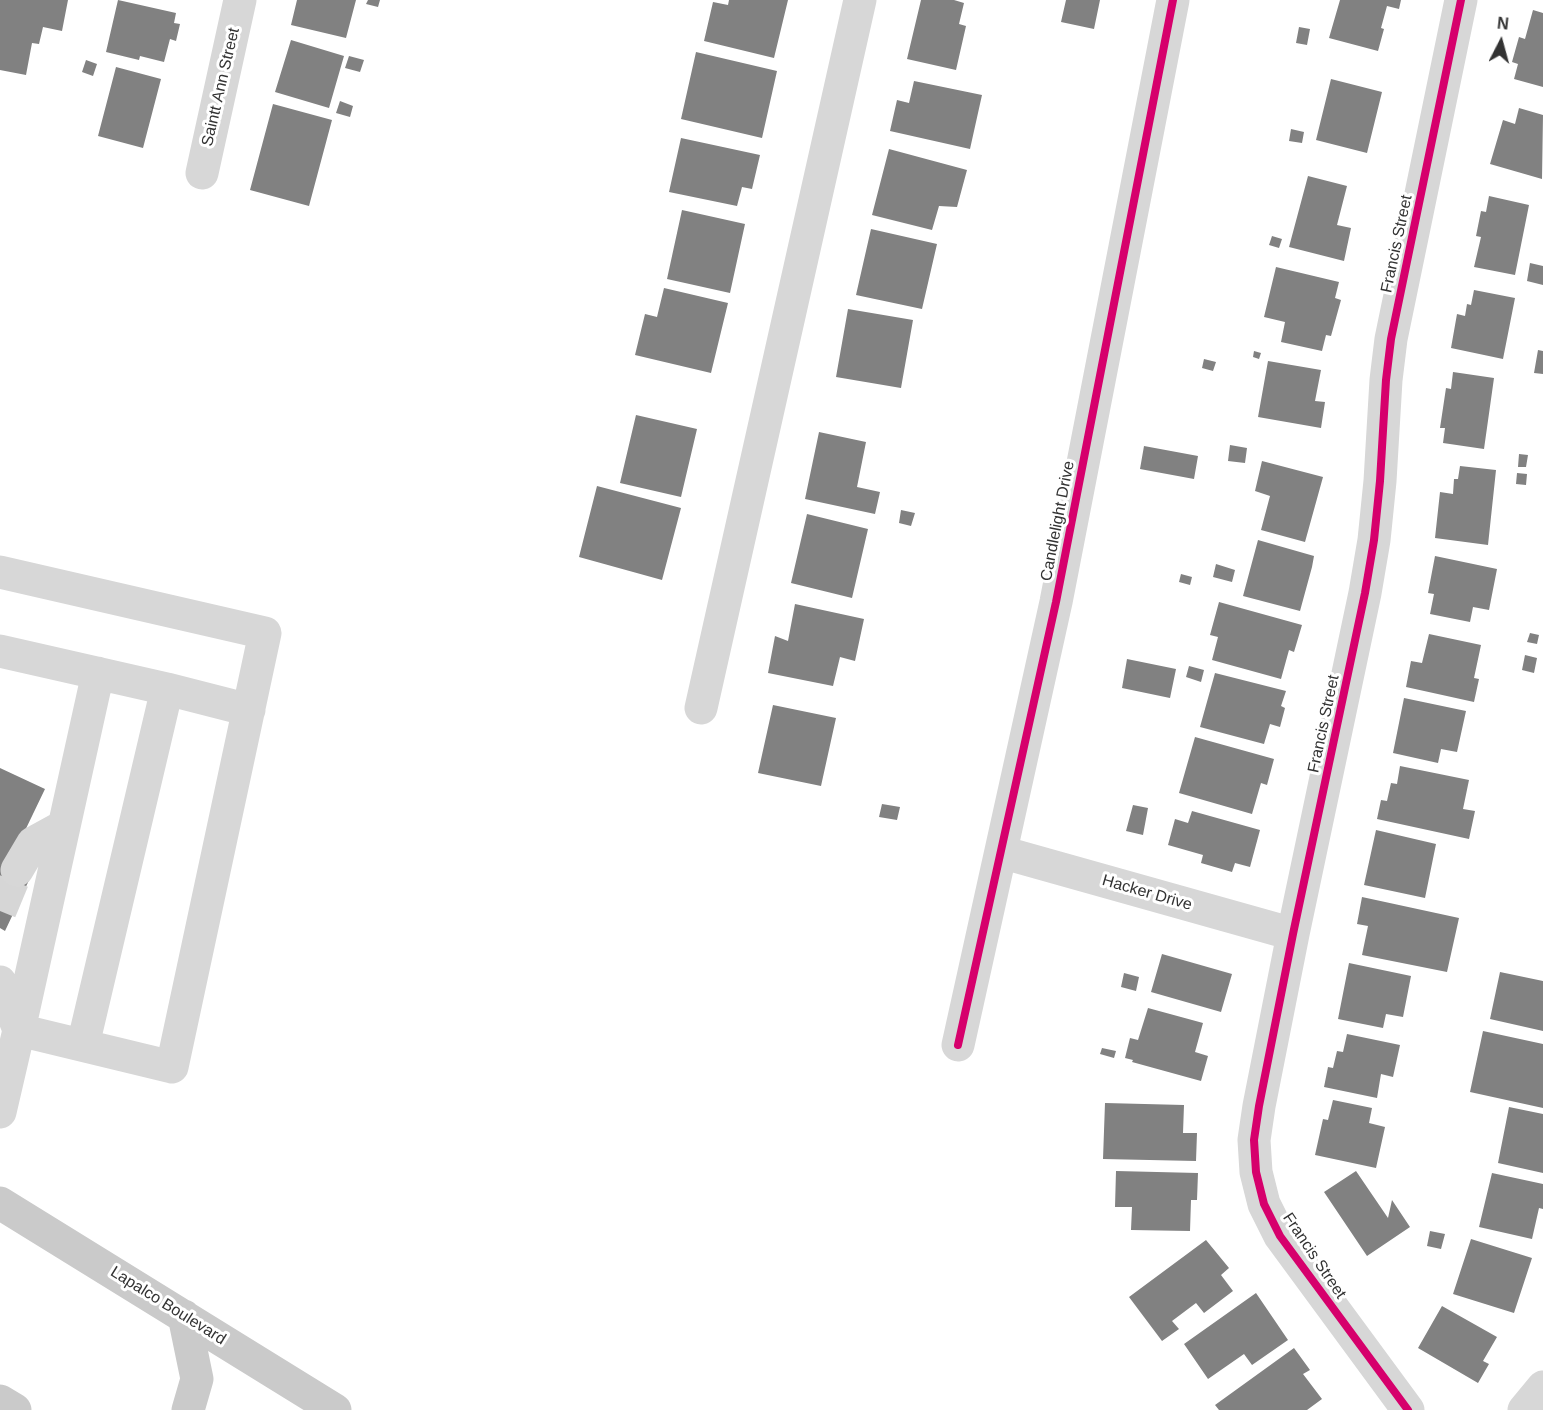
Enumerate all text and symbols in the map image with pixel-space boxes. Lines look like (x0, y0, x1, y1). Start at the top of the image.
north arrow (1471, 12, 1531, 72)
text: N (1496, 15, 1510, 33)
street label: Saintt Ann Street (198, 26, 244, 148)
street label: Francis Street (1377, 193, 1417, 295)
street label: Candlelight Drive (1037, 459, 1079, 583)
street label: Francis Street (1304, 673, 1344, 775)
street label: Hacker Drive (1100, 871, 1194, 915)
street label: Francis Street (1278, 1209, 1350, 1303)
street label: Lapalco Boulevard (107, 1263, 229, 1349)

